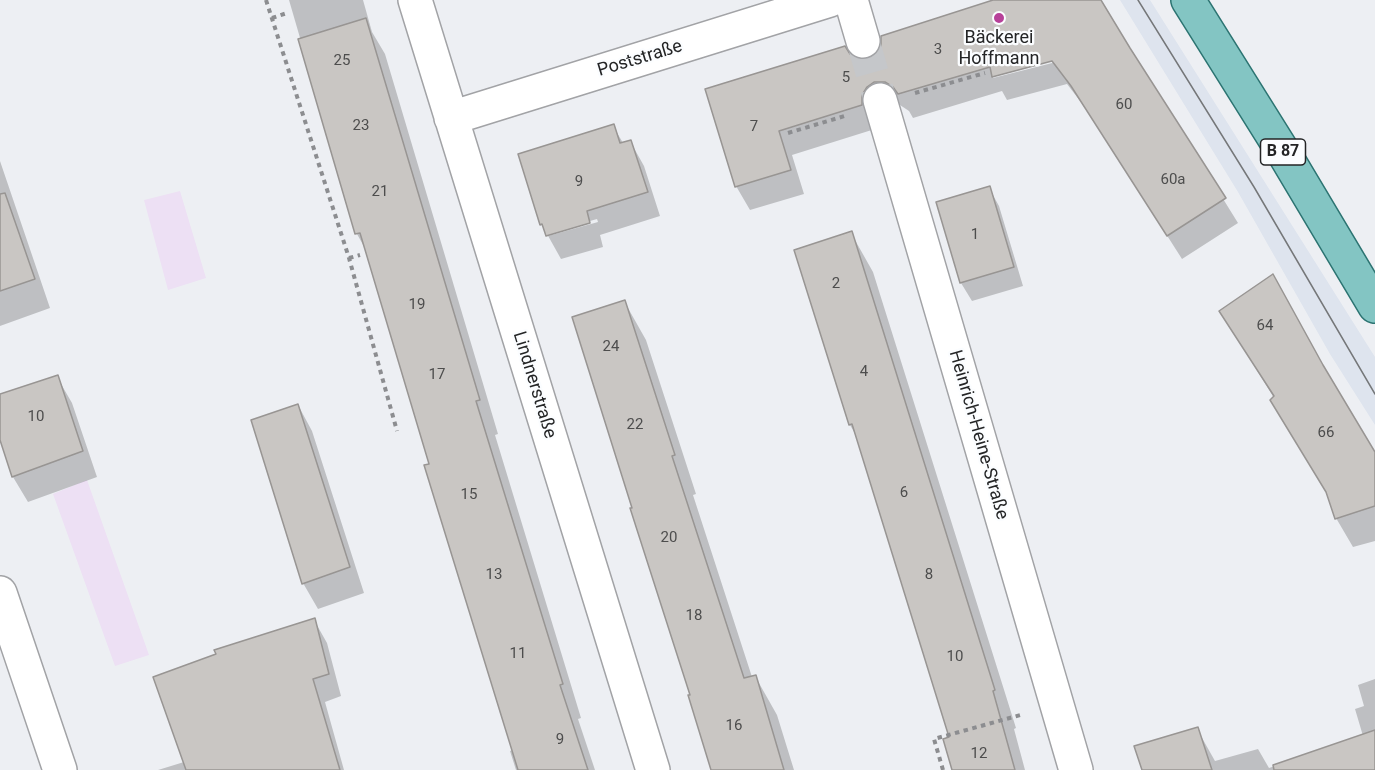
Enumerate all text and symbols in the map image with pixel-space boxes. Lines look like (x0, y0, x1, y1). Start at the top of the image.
marker: Bäckerei Hoffmann (992, 11, 1006, 25)
place label: Bäckerei Hoffmann (958, 27, 1040, 70)
street label: Poststraße (595, 36, 685, 82)
house number: 3 (934, 41, 942, 59)
house number: 25 (334, 52, 350, 70)
house number: 5 (842, 69, 850, 87)
house number: 60 (1116, 96, 1132, 114)
house number: 23 (353, 117, 369, 135)
house number: 7 (750, 118, 758, 136)
road number: B 87 (1260, 139, 1306, 165)
house number: 60a (1160, 171, 1186, 189)
house number: 9 (575, 173, 583, 191)
house number: 21 (372, 183, 388, 201)
house number: 1 (971, 226, 979, 244)
house number: 2 (832, 275, 840, 293)
house number: 19 (409, 296, 425, 314)
house number: 64 (1257, 317, 1273, 335)
street label: Lindnerstraße (507, 329, 561, 441)
house number: 24 (603, 338, 619, 356)
street label: Heinrich-Heine-Straße (943, 348, 1013, 522)
house number: 4 (860, 363, 868, 381)
house number: 17 (429, 366, 445, 384)
house number: 10 (28, 408, 44, 426)
house number: 22 (627, 416, 643, 434)
house number: 66 (1318, 424, 1334, 442)
house number: 6 (900, 484, 908, 502)
house number: 15 (461, 486, 477, 504)
house number: 20 (661, 529, 677, 547)
house number: 13 (486, 566, 502, 584)
house number: 8 (925, 566, 933, 584)
house number: 18 (686, 607, 702, 625)
house number: 11 (510, 645, 526, 663)
house number: 10 (947, 648, 963, 666)
house number: 16 (726, 717, 742, 735)
house number: 9 (556, 731, 564, 749)
house number: 12 (971, 745, 987, 763)

